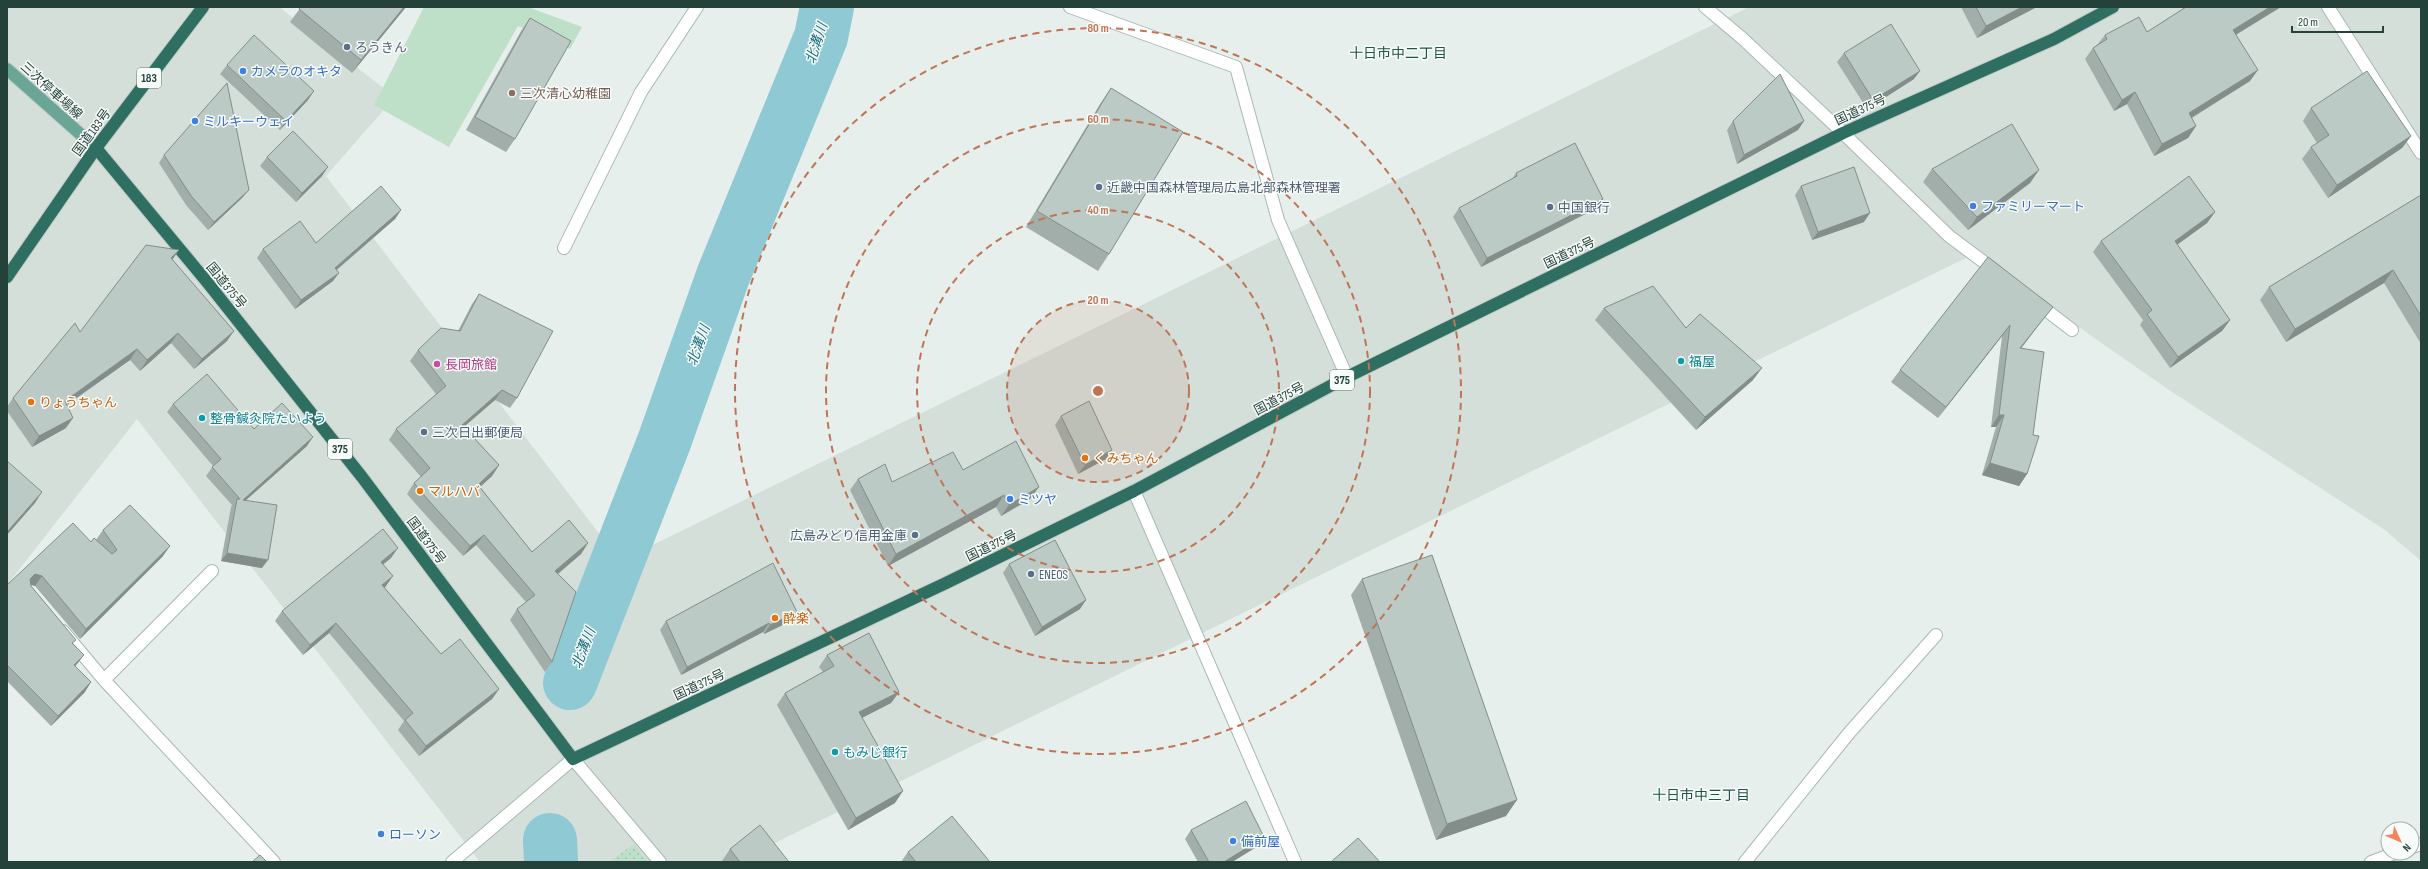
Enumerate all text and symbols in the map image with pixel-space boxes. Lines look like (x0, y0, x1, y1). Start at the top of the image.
scale bar (2292, 8, 2383, 34)
text: 20 m (2298, 15, 2318, 30)
water label: 北溝川 (802, 19, 832, 66)
text: 80 m (1087, 21, 1109, 36)
place label: ろうきん (355, 40, 407, 56)
marker: ろうきん (342, 42, 352, 52)
district label: 十日市中二丁目 (1349, 45, 1447, 62)
street label: 三次停車場線 (17, 59, 86, 123)
place label: カメラのオキタ (251, 64, 342, 80)
marker: カメラのオキタ (238, 66, 248, 76)
road number: 183 (137, 68, 161, 88)
place label: 三次清心幼稚園 (520, 86, 611, 102)
marker: 三次清心幼稚園 (507, 88, 517, 98)
street label: 国道375号 (1832, 91, 1889, 129)
street label: 国道183号 (69, 106, 114, 159)
text: 60 m (1087, 112, 1109, 127)
place label: ミルキーウェイ (203, 114, 294, 130)
marker: ミルキーウェイ (190, 116, 200, 126)
place label: 近畿中国森林管理局広島北部森林管理署 (1107, 180, 1341, 196)
marker: 近畿中国森林管理局広島北部森林管理署 (1094, 182, 1104, 192)
place label: ファミリーマート (1981, 199, 2085, 215)
place label: 中国銀行 (1558, 200, 1610, 216)
marker: ファミリーマート (1968, 201, 1978, 211)
marker: 中国銀行 (1545, 202, 1555, 212)
text: 40 m (1087, 203, 1109, 218)
street label: 国道375号 (1541, 234, 1598, 272)
street label: 国道375号 (203, 259, 250, 312)
text: 20 m (1088, 293, 1108, 308)
water label: 北溝川 (683, 321, 714, 368)
place label: 福屋 (1689, 354, 1715, 370)
marker: 福屋 (1676, 356, 1686, 366)
place label: 長岡旅館 (445, 357, 497, 373)
marker: 長岡旅館 (432, 359, 442, 369)
road number: 375 (1330, 370, 1354, 390)
street label: 国道375号 (1251, 379, 1307, 419)
centre of rings (1091, 384, 1105, 398)
place label: りょうちゃん (39, 395, 117, 411)
marker: りょうちゃん (26, 397, 36, 407)
place label: 整骨鍼灸院たいよう (210, 411, 327, 427)
marker: 整骨鍼灸院たいよう (197, 413, 207, 423)
place label: 三次日出郵便局 (432, 425, 523, 441)
marker: 三次日出郵便局 (419, 427, 429, 437)
road number: 375 (328, 439, 352, 459)
place label: くみちゃん (1093, 451, 1159, 467)
marker: くみちゃん (1080, 453, 1090, 463)
place label: マルハバ (428, 484, 480, 500)
marker: マルハバ (415, 486, 425, 496)
place label: ミツヤ (1018, 492, 1057, 508)
marker: ミツヤ (1005, 494, 1015, 504)
street label: 国道375号 (403, 514, 449, 567)
street label: 国道375号 (963, 527, 1020, 565)
place label: 広島みどり信用金庫 (790, 528, 907, 544)
marker: 広島みどり信用金庫 (910, 530, 920, 540)
place label: ENEOS (1039, 567, 1069, 583)
marker: ENEOS (1026, 569, 1036, 579)
place label: 酔楽 (783, 611, 809, 627)
marker: 酔楽 (770, 613, 780, 623)
water label: 北溝川 (568, 624, 600, 671)
street label: 国道375号 (671, 666, 728, 704)
place label: もみじ銀行 (843, 745, 908, 761)
marker: もみじ銀行 (830, 747, 840, 757)
district label: 十日市中三丁目 (1652, 787, 1750, 804)
north arrow (2380, 821, 2420, 861)
place label: ローソン (389, 827, 441, 843)
marker: ローソン (376, 829, 386, 839)
place label: 備前屋 (1241, 834, 1280, 850)
marker: 備前屋 (1228, 836, 1238, 846)
text: N (2400, 841, 2414, 854)

